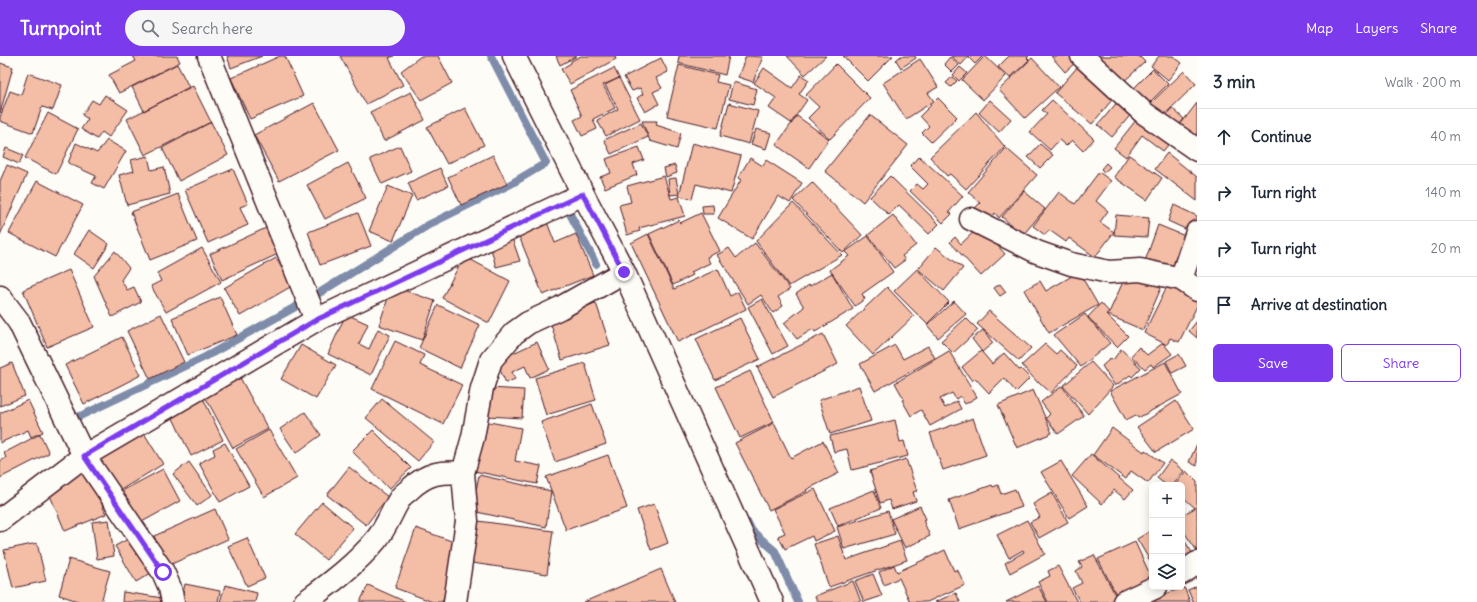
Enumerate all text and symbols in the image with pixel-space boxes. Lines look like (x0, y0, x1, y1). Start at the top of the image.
search box (125, 10, 405, 46)
text: Turnpoint (20, 16, 101, 40)
icon: search (139, 17, 161, 39)
text: Search here (171, 19, 253, 38)
text: Map (1306, 19, 1333, 37)
text: Layers (1355, 19, 1398, 37)
text: Share (1420, 19, 1457, 37)
text: 3 min (1213, 71, 1255, 93)
text: Walk · 200 m (1385, 74, 1461, 91)
icon: ahead (1213, 126, 1235, 148)
text: Continue (1251, 127, 1312, 146)
text: 40 m (1430, 128, 1461, 145)
icon: right (1213, 182, 1235, 204)
text: Turn right (1251, 183, 1316, 202)
text: 140 m (1425, 184, 1461, 201)
icon: right (1213, 238, 1235, 260)
text: Turn right (1251, 239, 1316, 258)
text: 20 m (1431, 240, 1461, 257)
route end (615, 263, 633, 281)
icon: arrive (1213, 294, 1235, 316)
text: Arrive at destination (1251, 295, 1387, 314)
button: Save (1213, 344, 1333, 382)
button: Share (1341, 344, 1461, 382)
map controls (1149, 482, 1185, 590)
button: + (1149, 482, 1185, 518)
button: − (1149, 518, 1185, 554)
button: layers (1149, 554, 1185, 590)
route start (154, 563, 172, 581)

